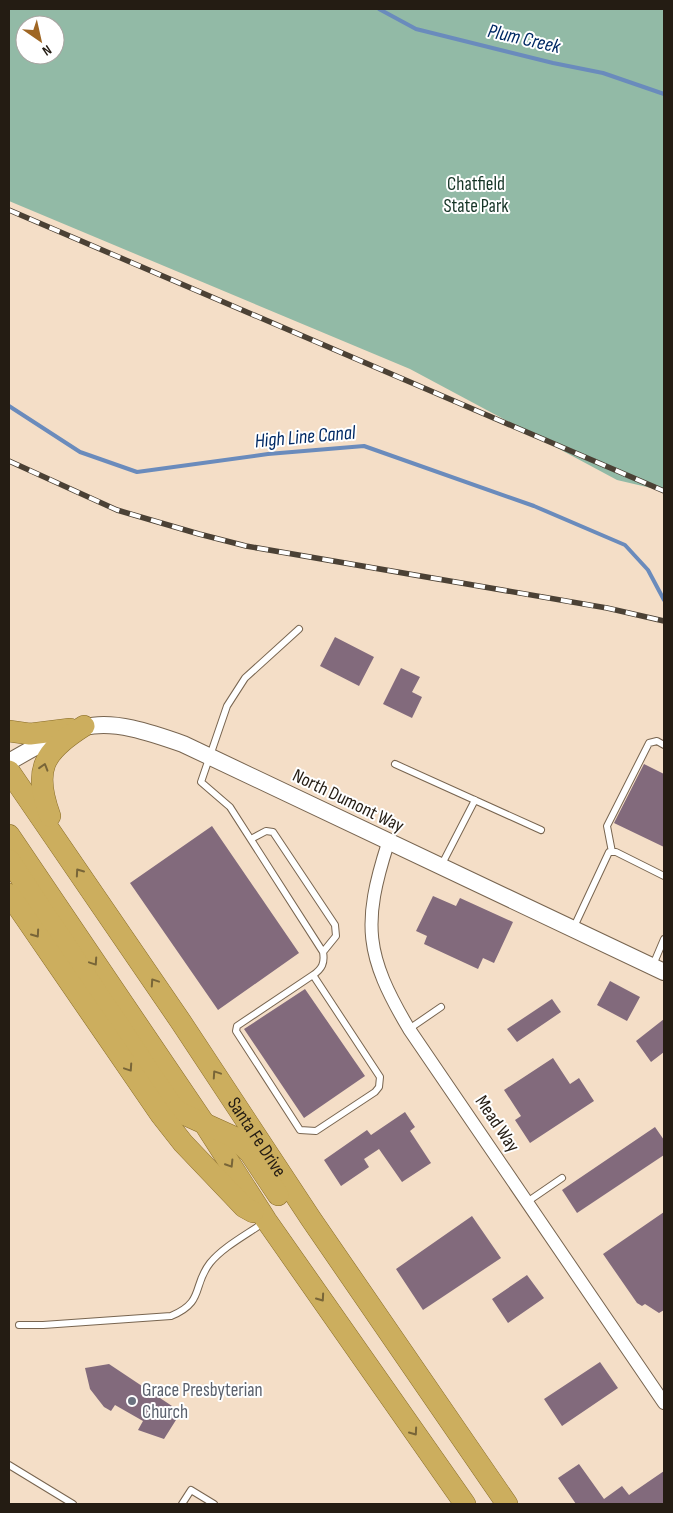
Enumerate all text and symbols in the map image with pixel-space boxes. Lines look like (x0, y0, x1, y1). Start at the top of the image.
north arrow (15, 15, 65, 65)
water label: Plum Creek (485, 19, 563, 59)
text: N (39, 41, 55, 60)
park label: Chatfield State Park (443, 173, 509, 218)
water label: High Line Canal (254, 421, 358, 453)
one-way arrow (39, 763, 49, 772)
street label: North Dumont Way (289, 764, 408, 838)
one-way arrow (76, 868, 85, 878)
one-way arrow (30, 929, 39, 938)
one-way arrow (88, 957, 98, 966)
one-way arrow (151, 978, 160, 988)
one-way arrow (123, 1062, 132, 1072)
one-way arrow (213, 1070, 222, 1080)
street label: Mead Way (470, 1091, 525, 1157)
street label: Santa Fe Drive (222, 1093, 291, 1181)
one-way arrow (224, 1158, 233, 1167)
one-way arrow (315, 1293, 324, 1302)
place label: Grace Presbyterian Church (142, 1379, 263, 1424)
marker: Grace Presbyterian Church (126, 1395, 138, 1407)
one-way arrow (408, 1426, 417, 1435)

